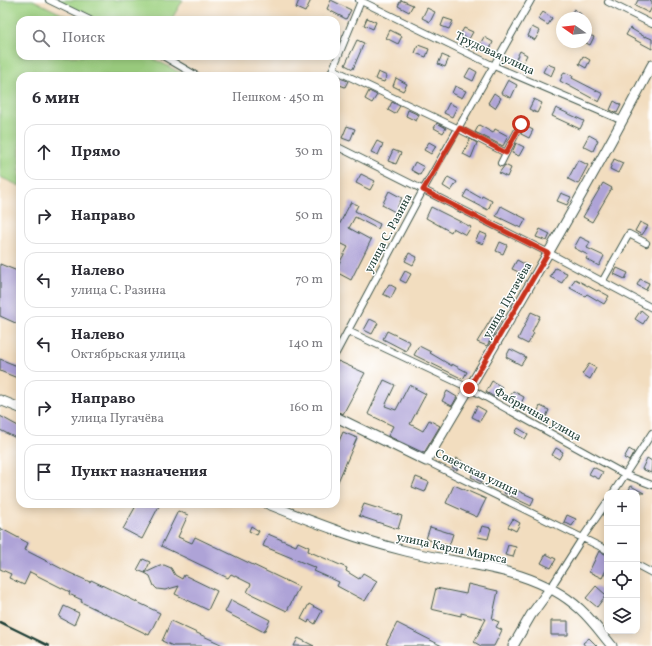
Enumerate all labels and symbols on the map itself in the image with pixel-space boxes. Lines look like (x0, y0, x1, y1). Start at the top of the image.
north arrow (556, 12, 592, 48)
street label: Трудовая улица (452, 28, 537, 79)
route start (512, 115, 530, 133)
street label: улица С. Разина (361, 191, 417, 276)
street label: улица Пугачёва (479, 259, 536, 342)
route end (460, 379, 478, 397)
street label: Фабричная улица (491, 384, 584, 446)
street label: Советская улица (432, 446, 521, 500)
street label: улица Карла Маркса (395, 529, 509, 569)

